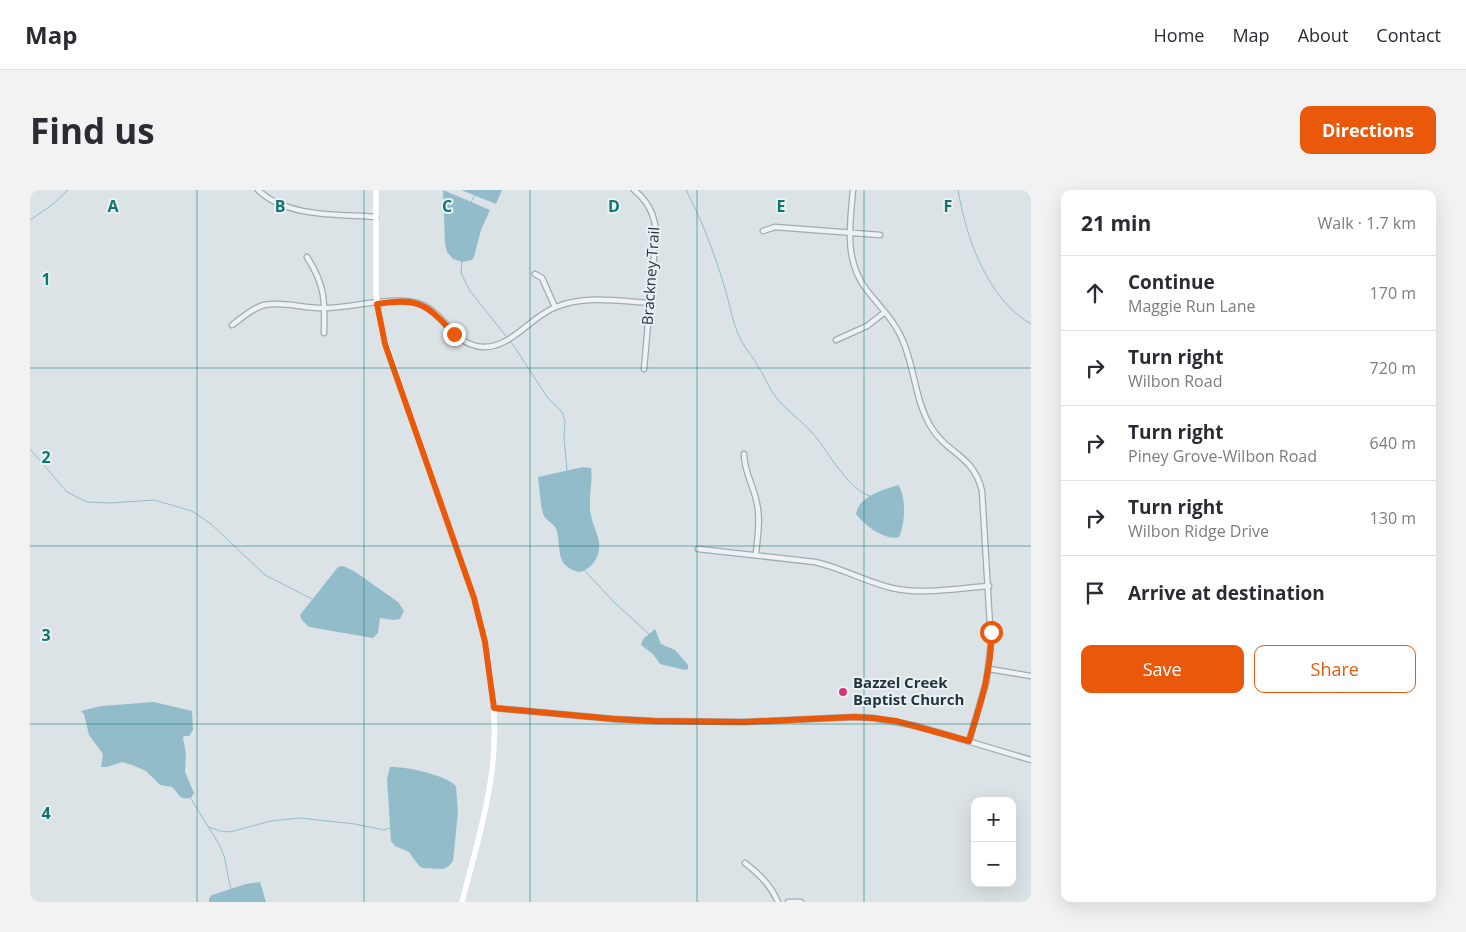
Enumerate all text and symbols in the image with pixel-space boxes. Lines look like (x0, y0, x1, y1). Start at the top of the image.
text: Map (25, 18, 77, 51)
text: Home (1154, 23, 1204, 47)
text: Map (1232, 23, 1270, 47)
text: About (1298, 23, 1348, 47)
text: Contact (1376, 23, 1441, 47)
button: Directions (1300, 106, 1436, 154)
text: Find us (30, 107, 155, 154)
text: A (107, 195, 119, 217)
text: B (275, 195, 285, 217)
text: C (442, 195, 452, 217)
text: D (608, 195, 620, 217)
text: E (777, 195, 786, 217)
text: F (944, 195, 952, 217)
text: 21 min (1081, 209, 1151, 237)
text: Walk · 1.7 km (1318, 212, 1416, 234)
street label: Brackney Trail (637, 226, 663, 326)
text: 1 (41, 268, 51, 290)
text: Continue (1128, 269, 1215, 295)
icon: ahead (1081, 279, 1109, 307)
text: 170 m (1370, 282, 1416, 304)
text: Maggie Run Lane (1128, 295, 1256, 317)
route end (443, 323, 466, 346)
text: Turn right (1128, 344, 1223, 370)
icon: right (1081, 354, 1109, 382)
text: 720 m (1370, 357, 1416, 379)
text: Wilbon Road (1128, 370, 1222, 392)
text: Turn right (1128, 419, 1223, 445)
icon: right (1081, 429, 1109, 457)
text: 640 m (1370, 432, 1416, 454)
text: Piney Grove-Wilbon Road (1128, 445, 1317, 467)
text: 2 (41, 446, 51, 468)
text: Turn right (1128, 494, 1223, 520)
icon: right (1081, 504, 1109, 532)
text: 130 m (1370, 507, 1416, 529)
text: Wilbon Ridge Drive (1128, 520, 1269, 542)
icon: arrive (1081, 579, 1109, 607)
text: Arrive at destination (1128, 580, 1325, 606)
route start (980, 621, 1003, 644)
text: 3 (41, 624, 51, 646)
button: Save (1081, 645, 1244, 693)
button: Share (1254, 645, 1416, 693)
place label: Bazzel Creek Baptist Church (853, 672, 964, 709)
marker: Bazzel Creek Baptist Church (837, 686, 849, 698)
map controls (971, 797, 1016, 887)
button: + (971, 797, 1016, 842)
text: 4 (41, 802, 51, 824)
button: − (971, 842, 1016, 887)

